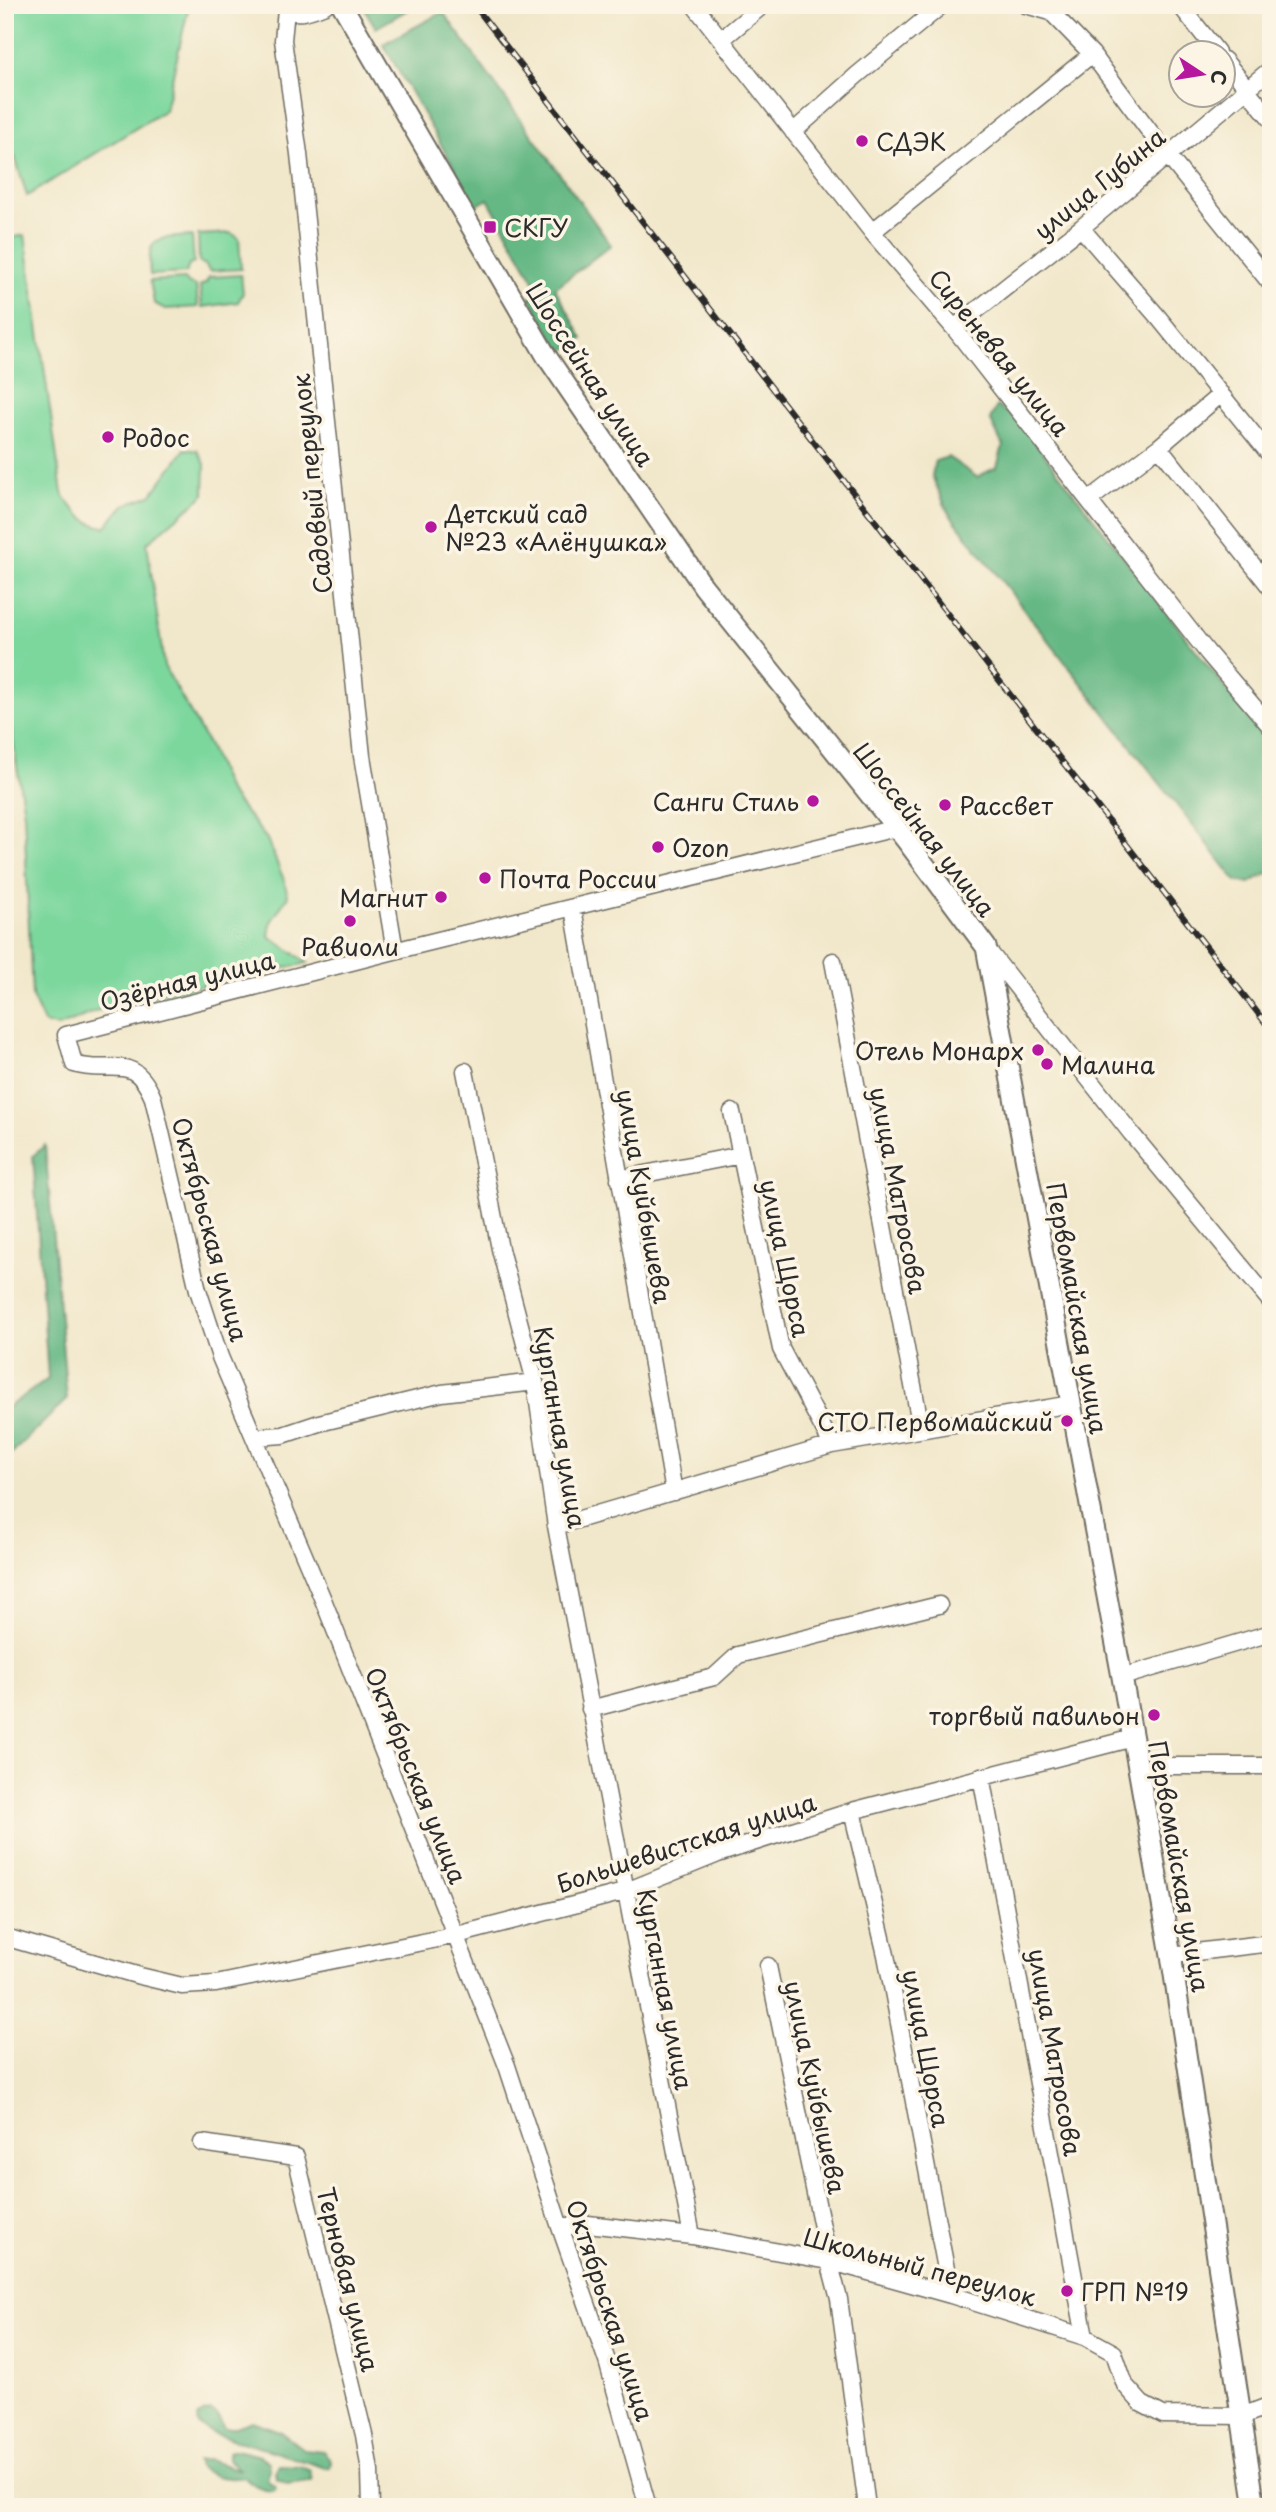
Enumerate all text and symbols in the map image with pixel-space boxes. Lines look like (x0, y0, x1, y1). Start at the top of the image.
north arrow (1168, 38, 1238, 108)
text: С (1204, 68, 1235, 88)
street label: улица Губина (1025, 119, 1173, 247)
place label: СДЭК (876, 123, 946, 159)
marker: СДЭК (854, 133, 870, 149)
place label: СКГУ (504, 209, 568, 245)
marker: СКГУ (482, 219, 498, 235)
street label: Сиреневая улица (921, 260, 1079, 444)
street label: Шоссейная улица (518, 275, 664, 473)
street label: Садовый переулок (281, 372, 340, 596)
place label: Родос (122, 419, 189, 455)
marker: Родос (100, 429, 116, 445)
place label: Детский сад №23 «Алёнушка» (444, 495, 667, 559)
marker: Детский сад №23 «Алёнушка» (423, 519, 439, 535)
street label: Шоссейная улица (845, 734, 1005, 924)
place label: Санги Стиль (653, 783, 799, 819)
place label: Рассвет (959, 787, 1053, 823)
marker: Санги Стиль (805, 793, 821, 809)
marker: Рассвет (937, 797, 953, 813)
place label: Ozon (672, 829, 729, 865)
marker: Ozon (650, 839, 666, 855)
place label: Почта России (499, 860, 657, 896)
marker: Почта России (477, 870, 493, 886)
place label: Магнит (339, 879, 428, 915)
marker: Магнит (433, 889, 449, 905)
marker: Равиоли (342, 913, 358, 929)
place label: Равиоли (301, 928, 399, 964)
street label: Озёрная улица (96, 941, 278, 1019)
place label: Отель Монарх (855, 1032, 1024, 1068)
marker: Отель Монарх (1030, 1042, 1046, 1058)
place label: Малина (1061, 1046, 1155, 1082)
marker: Малина (1039, 1056, 1055, 1072)
street label: улица Матросова (861, 1083, 937, 1297)
street label: улица Куйбышева (608, 1086, 682, 1306)
street label: Октябрьская улица (164, 1113, 258, 1345)
street label: улица Щорса (752, 1176, 820, 1340)
street label: Первомайская улица (1038, 1180, 1118, 1436)
street label: Курганная улица (526, 1323, 596, 1531)
place label: СТО Первомайский (817, 1403, 1053, 1439)
marker: СТО Первомайский (1059, 1413, 1075, 1429)
street label: Октябрьская улица (357, 1661, 477, 1889)
place label: торгвый павильон (929, 1697, 1140, 1733)
marker: торгвый павильон (1146, 1707, 1162, 1723)
street label: Первомайская улица (1140, 1738, 1220, 1994)
street label: Большевистская улица (552, 1783, 820, 1901)
street label: Курганная улица (629, 1885, 703, 2093)
street label: улица Матросова (1020, 1945, 1092, 2159)
street label: улица Щорса (894, 1966, 960, 2130)
street label: улица Куйбышева (776, 1977, 856, 2197)
street label: Терновая улица (309, 2183, 389, 2375)
street label: Октябрьская улица (558, 2195, 664, 2425)
street label: Школьный переулок (800, 2218, 1041, 2315)
place label: ГРП №19 (1081, 2273, 1189, 2309)
marker: ГРП №19 (1059, 2283, 1075, 2299)

